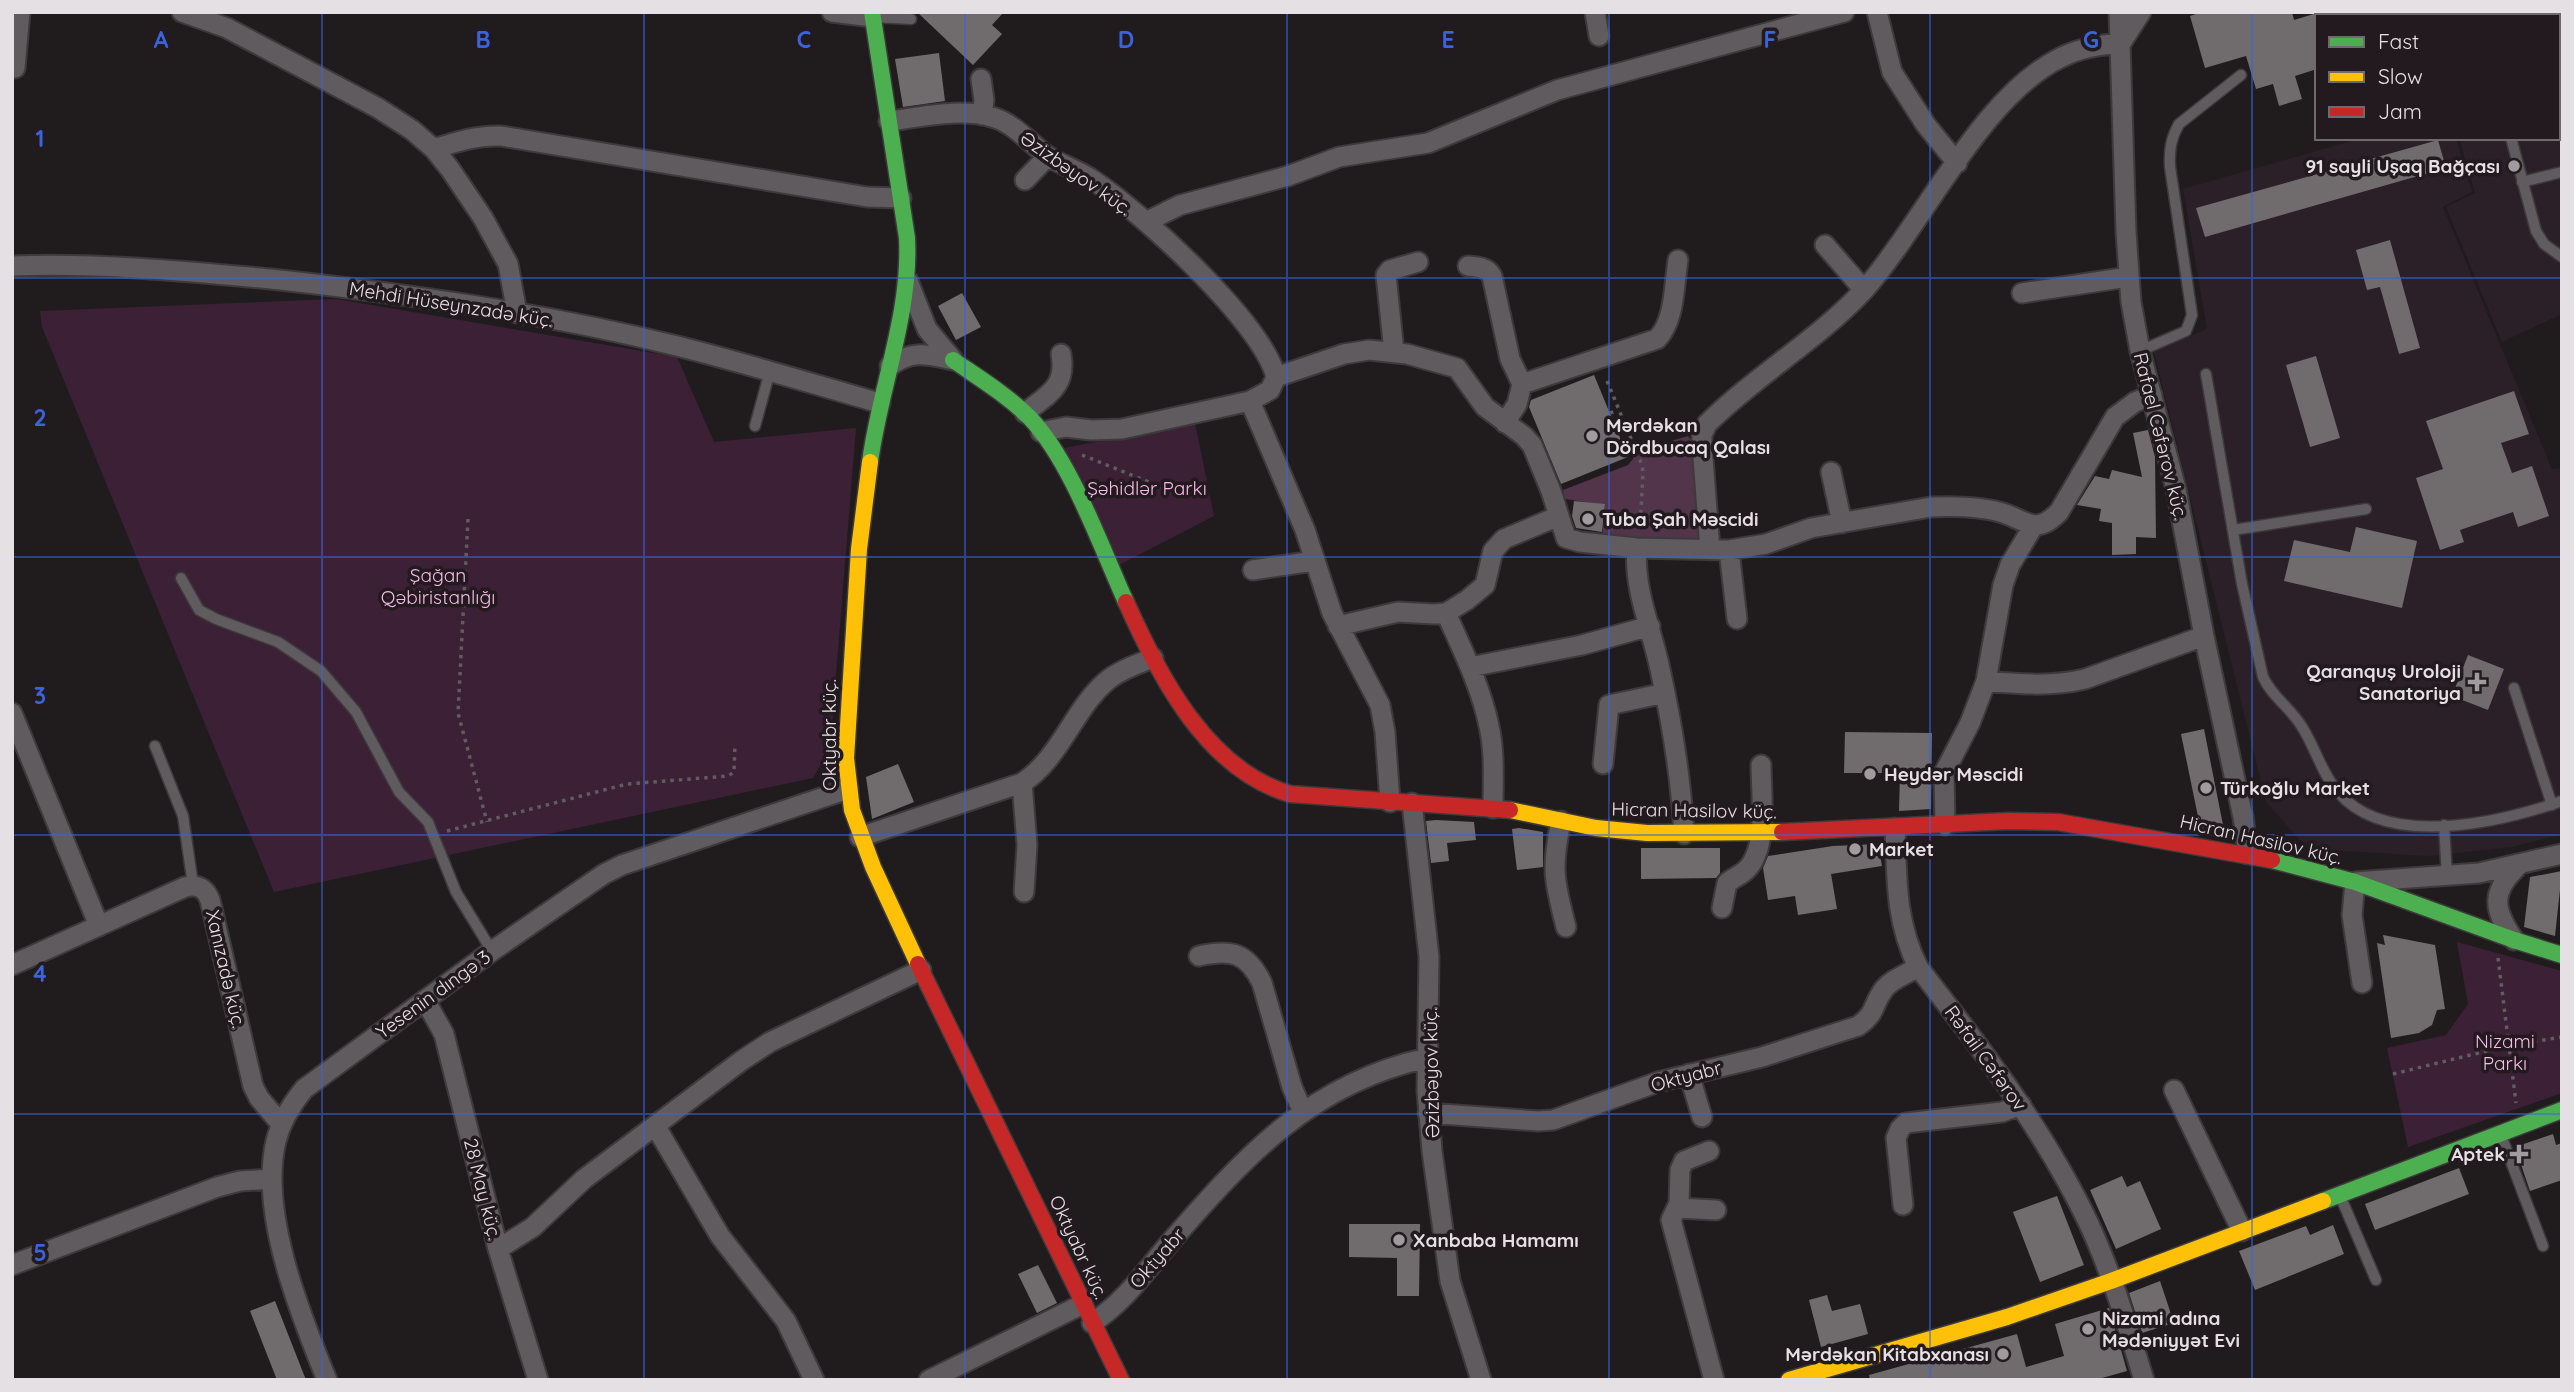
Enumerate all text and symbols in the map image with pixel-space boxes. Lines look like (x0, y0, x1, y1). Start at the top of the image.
legend (2315, 14, 2560, 140)
text: A (154, 25, 169, 54)
text: B (475, 25, 491, 54)
text: C (797, 25, 811, 54)
text: D (1118, 25, 1134, 54)
text: E (1441, 25, 1455, 54)
text: F (1764, 25, 1776, 54)
text: G (2083, 25, 2099, 54)
text: Fast (2378, 28, 2419, 54)
text: Slow (2378, 63, 2423, 89)
text: Jam (2378, 98, 2422, 124)
text: 1 (36, 124, 44, 153)
street label: Əzizbəyov küç. (1016, 126, 1136, 220)
place label: 91 sayli Uşaq Bağçası (2305, 154, 2500, 178)
marker: 91 sayli Uşaq Bağçası (2506, 158, 2522, 174)
street label: Mehdi Hüseynzadə küç. (347, 276, 555, 332)
street label: Rafael Cəfərov küç. (2129, 350, 2193, 522)
text: 2 (33, 403, 47, 432)
place label: Mərdəkan Dördbucaq Qalası (1606, 413, 1770, 459)
marker: Mərdəkan Dördbucaq Qalası (1584, 428, 1600, 444)
park label: Şəhidlər Parkı (1087, 476, 1207, 500)
place label: Tuba Şah Məscidi (1602, 507, 1758, 531)
marker: Tuba Şah Məscidi (1580, 511, 1596, 527)
park label: Şağan Qəbiristanlığı (381, 563, 495, 609)
place label: Qaranquş Uroloji Sanatoriya (2306, 659, 2461, 705)
marker: Qaranquş Uroloji Sanatoriya (2467, 672, 2487, 692)
street label: Oktyabr küç. (817, 679, 841, 791)
text: 3 (34, 681, 46, 710)
place label: Heydər Məscidi (1884, 762, 2023, 786)
marker: Heydər Məscidi (1862, 766, 1878, 782)
place label: Türkoğlu Market (2220, 776, 2370, 800)
marker: Türkoğlu Market (2198, 780, 2214, 796)
street label: Hicran Hasilov küç. (1611, 797, 1777, 823)
street label: Hicran Hasilov küç. (2178, 809, 2344, 869)
place label: Market (1869, 837, 1934, 861)
marker: Market (1847, 841, 1863, 857)
street label: Xanızadə küç. (201, 908, 251, 1030)
street label: Yesenin dıngə 3 (371, 944, 495, 1044)
text: 4 (33, 959, 47, 988)
street label: Rəfail Cəfərov (1940, 1001, 2032, 1115)
street label: Əzizbəyov küç. (1418, 1008, 1444, 1138)
park label: Nizami Parkı (2475, 1029, 2535, 1075)
street label: Oktyabr (1648, 1055, 1725, 1097)
street label: 28 May küç. (459, 1136, 507, 1242)
place label: Aptek (2451, 1142, 2505, 1166)
marker: Aptek (2511, 1146, 2527, 1162)
street label: Oktyabr küç. (1045, 1191, 1113, 1303)
street label: Oktyabr (1124, 1222, 1190, 1293)
place label: Xanbaba Hamamı (1413, 1228, 1579, 1252)
marker: Xanbaba Hamamı (1391, 1232, 1407, 1248)
text: 5 (33, 1238, 47, 1267)
place label: Nizami adına Mədəniyyət Evi (2102, 1306, 2240, 1352)
marker: Nizami adına Mədəniyyət Evi (2080, 1321, 2096, 1337)
place label: Mərdəkan Kitabxanası (1785, 1342, 1989, 1366)
marker: Mərdəkan Kitabxanası (1995, 1346, 2011, 1362)

